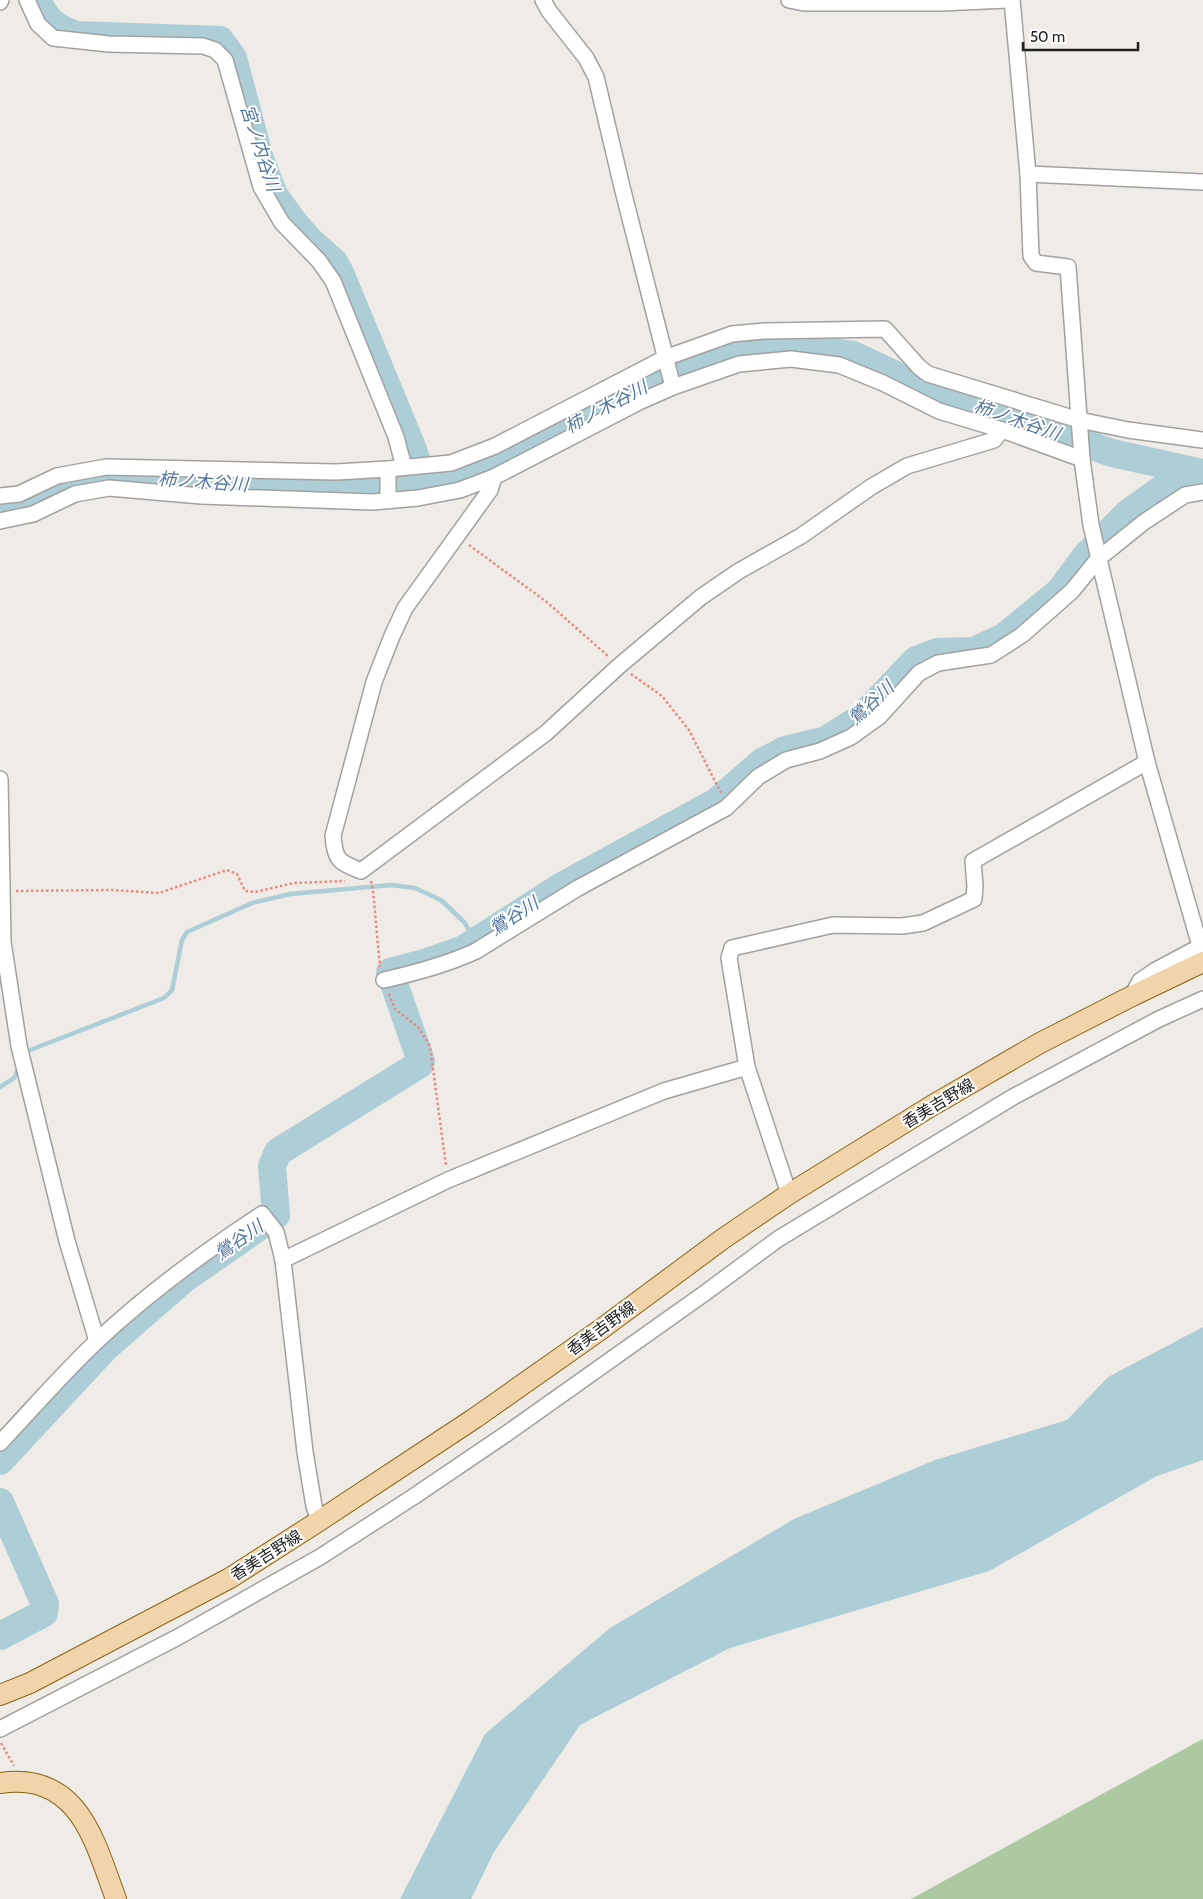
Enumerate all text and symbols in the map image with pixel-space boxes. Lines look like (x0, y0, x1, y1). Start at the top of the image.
scale bar (1023, 20, 1138, 52)
text: 50 m (1030, 28, 1065, 46)
water label: 宮ノ内谷川 (236, 102, 285, 196)
water label: 柿ノ木谷川 (561, 375, 653, 438)
water label: 柿ノ木谷川 (971, 395, 1065, 446)
water label: 柿ノ木谷川 (157, 468, 251, 496)
water label: 鶯谷川 (844, 675, 900, 729)
water label: 鶯谷川 (485, 891, 544, 940)
street label: 香美吉野線 (899, 1075, 977, 1132)
water label: 鶯谷川 (211, 1214, 269, 1264)
street label: 香美吉野線 (563, 1297, 639, 1360)
street label: 香美吉野線 (227, 1526, 305, 1585)

